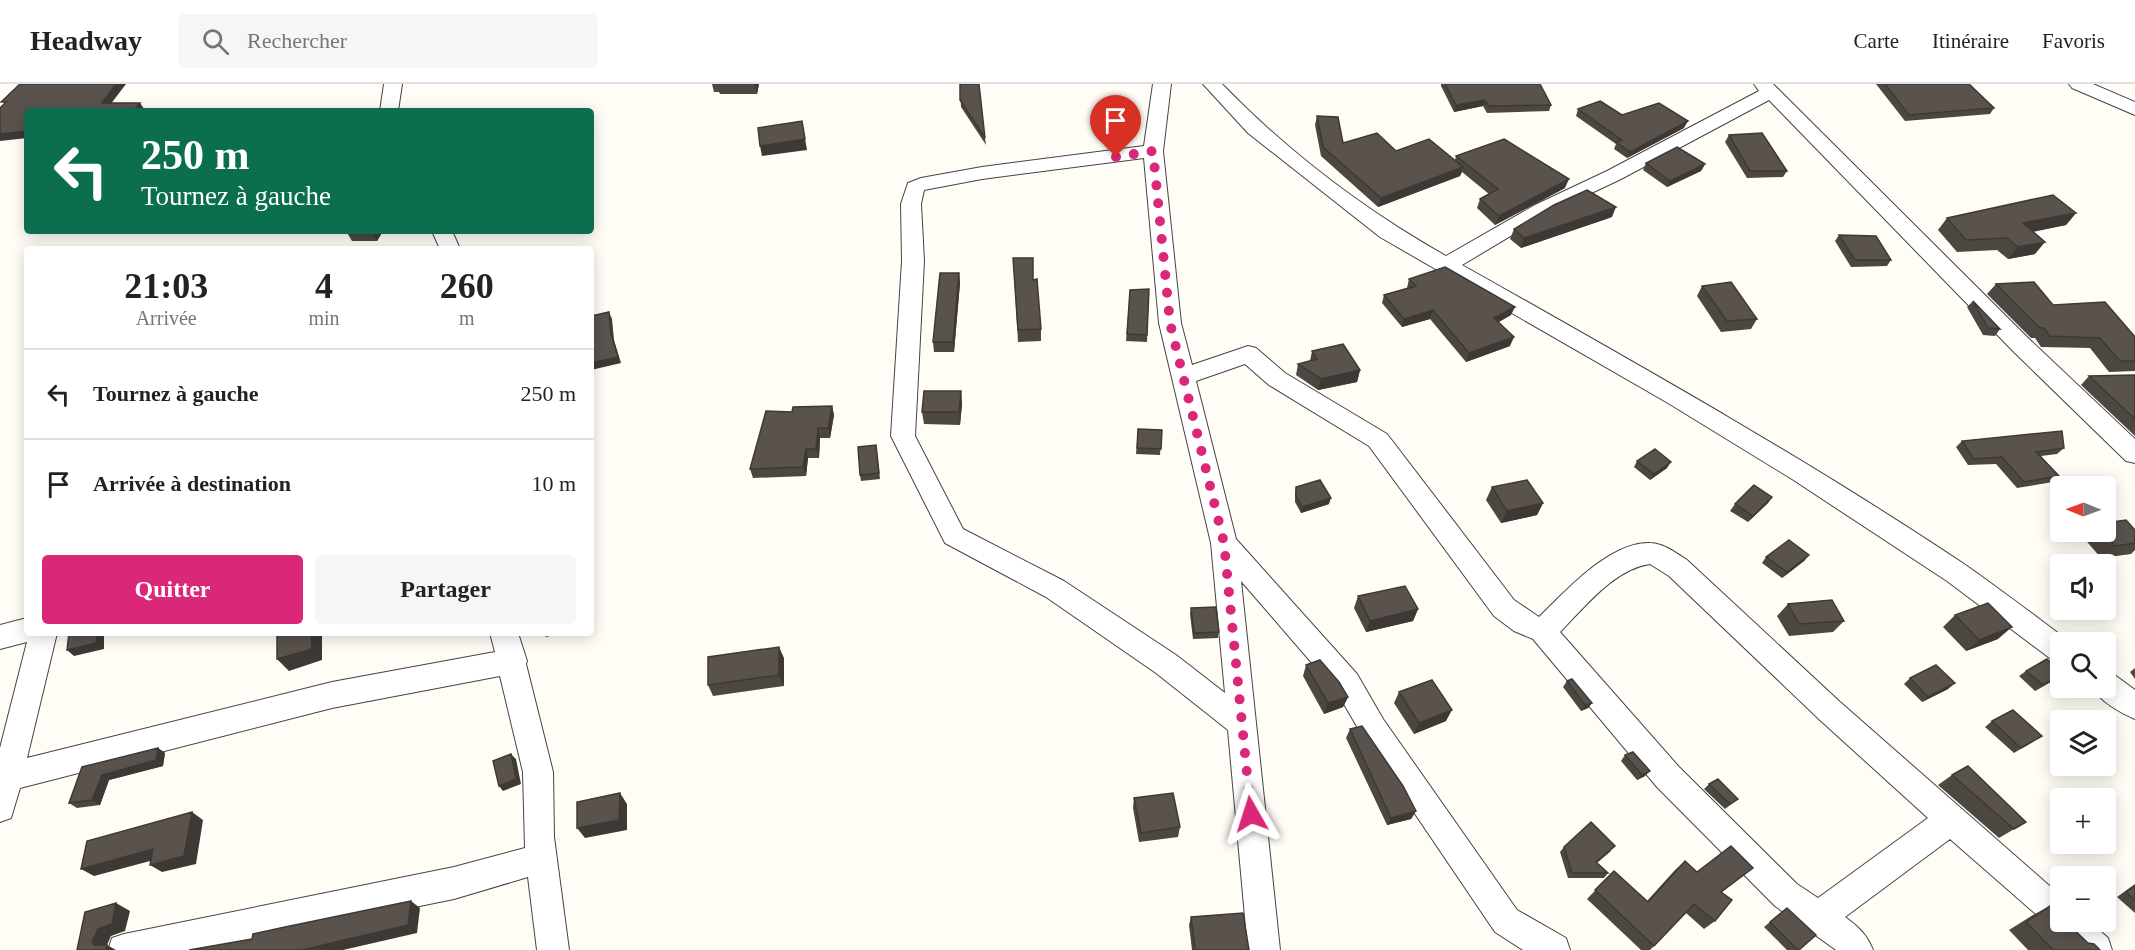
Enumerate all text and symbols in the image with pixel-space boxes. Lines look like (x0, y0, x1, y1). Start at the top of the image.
search box (178, 14, 598, 68)
text: Headway (30, 25, 142, 56)
icon: search (199, 25, 232, 58)
text: Rechercher (247, 28, 347, 53)
text: Carte (1854, 29, 1899, 53)
text: Itinéraire (1932, 29, 2009, 53)
text: Favoris (2042, 29, 2105, 53)
pin (1090, 95, 1141, 157)
icon: arrive (1099, 104, 1132, 137)
icon: left (42, 132, 120, 210)
text: 250 m (141, 132, 250, 178)
text: Tournez à gauche (141, 181, 331, 211)
text: 21:03 (124, 266, 208, 306)
text: 4 (315, 266, 333, 306)
text: 260 (440, 266, 494, 306)
text: Arrivée (136, 307, 197, 329)
text: min (308, 307, 340, 329)
text: m (459, 307, 475, 329)
icon: left (42, 378, 75, 411)
text: Tournez à gauche (93, 381, 258, 406)
text: 250 m (520, 381, 576, 406)
icon: arrive (42, 468, 75, 501)
text: Arrivée à destination (93, 471, 291, 496)
text: 10 m (531, 471, 576, 496)
north arrow (2050, 476, 2116, 542)
map controls (2050, 476, 2116, 932)
button: sound (2050, 554, 2116, 620)
button: Quitter (42, 555, 303, 624)
button: Partager (315, 555, 576, 624)
button: search (2050, 632, 2116, 698)
button: layers (2050, 710, 2116, 776)
position arrow (1219, 782, 1283, 846)
button: + (2050, 788, 2116, 854)
button: − (2050, 866, 2116, 932)

